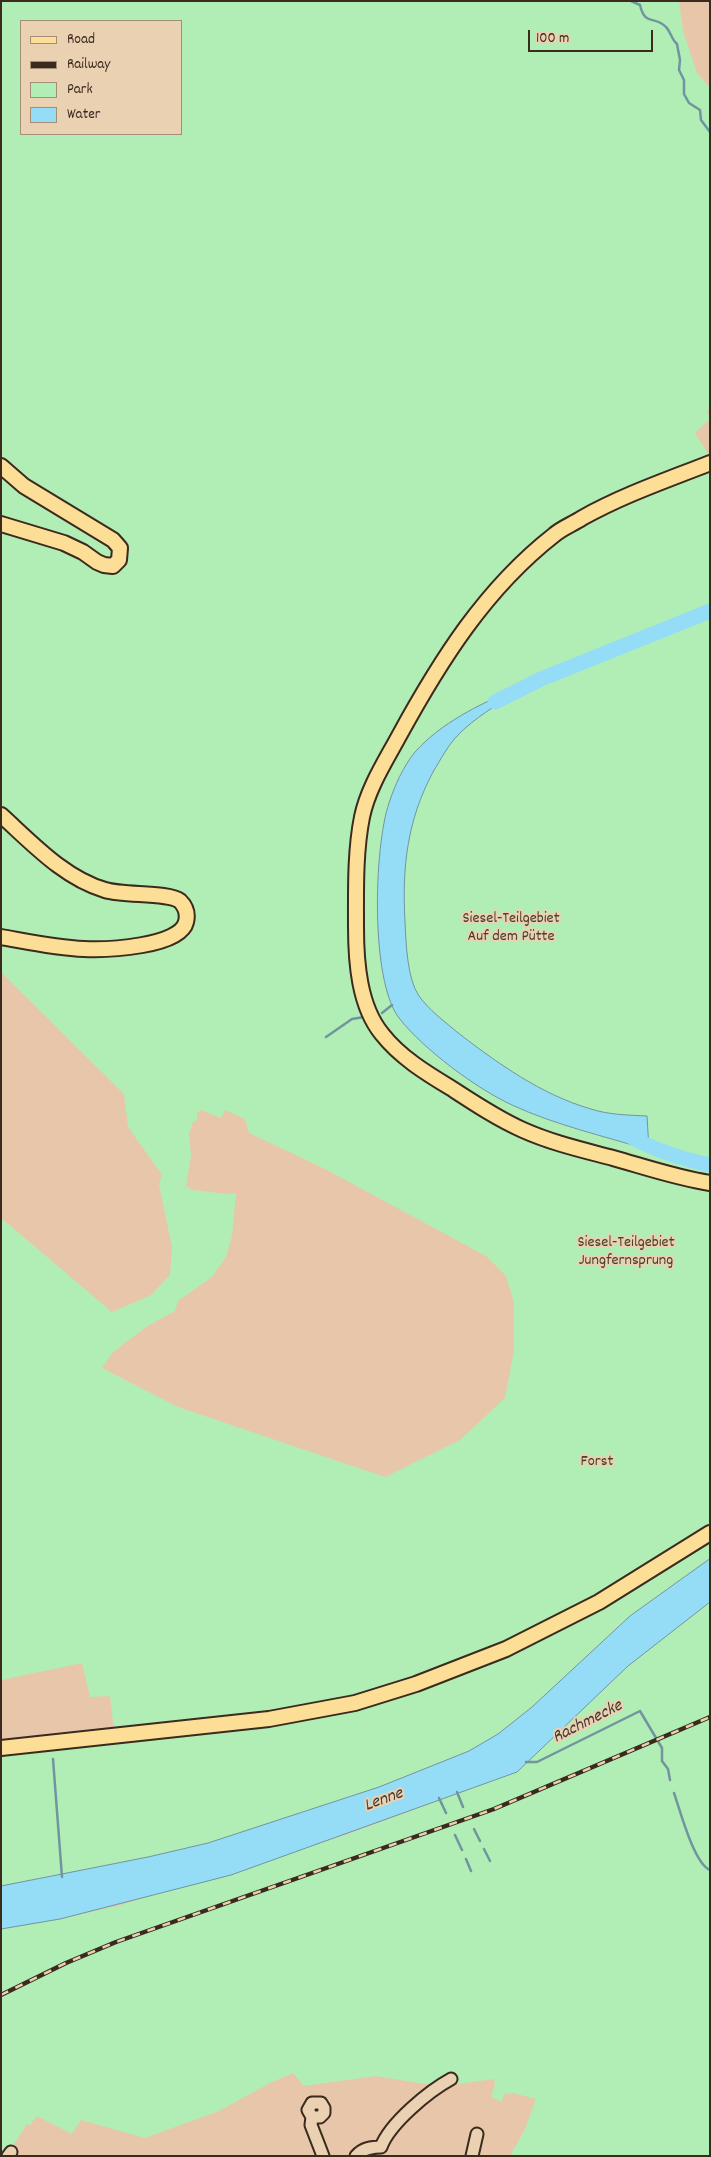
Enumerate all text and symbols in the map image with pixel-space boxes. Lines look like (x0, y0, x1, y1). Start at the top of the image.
legend (20, 20, 182, 135)
scale bar (531, 20, 656, 52)
text: 100 m (536, 28, 569, 50)
text: Road (67, 29, 95, 51)
text: Railway (67, 54, 110, 76)
text: Park (67, 79, 93, 101)
text: Water (67, 104, 100, 126)
park label: Siesel-Teilgebiet Auf dem Pütte (462, 910, 560, 948)
park label: Siesel-Teilgebiet Jungfernsprung (577, 1234, 675, 1272)
park label: Forst (581, 1453, 613, 1473)
water label: Rachmecke (549, 1696, 627, 1750)
water label: Lenne (362, 1784, 406, 1818)

